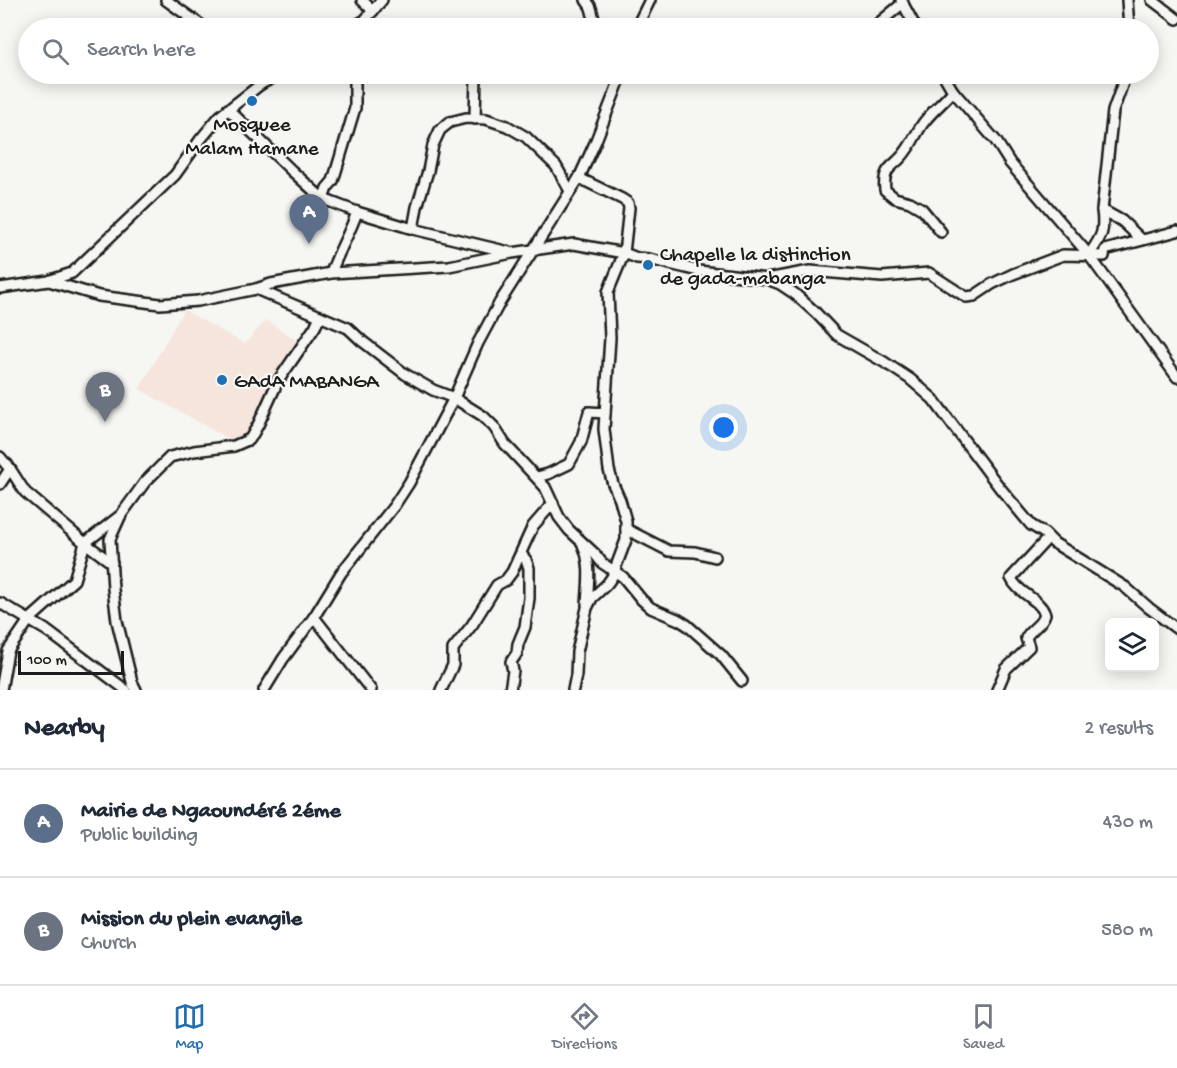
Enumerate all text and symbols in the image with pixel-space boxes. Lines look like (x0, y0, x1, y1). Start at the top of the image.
search box (18, 18, 1159, 84)
icon: search (39, 35, 72, 68)
text: Search here (87, 38, 195, 64)
marker: Mosquee Malam Hamane (245, 94, 259, 108)
place label: Mosquee Malam Hamane (185, 114, 320, 163)
pin: A (290, 194, 328, 244)
place label: Chapelle la distinction de gada-mabanga (660, 244, 851, 293)
marker: Chapelle la distinction de gada-mabanga (641, 258, 655, 272)
place label: GAdA MABANGA (234, 371, 380, 396)
pin: B (86, 372, 124, 422)
marker: GAdA MABANGA (215, 373, 229, 387)
your location (709, 413, 738, 442)
map controls (1105, 618, 1159, 672)
button: layers (1105, 618, 1159, 672)
scale bar (18, 648, 124, 676)
text: 100 m (27, 652, 67, 671)
text: Nearby (24, 714, 105, 745)
text: 2 results (1084, 718, 1153, 741)
text: Mairie de Ngaoundéré 2éme (81, 799, 341, 825)
text: A (38, 812, 49, 835)
text: 430 m (1103, 812, 1153, 835)
text: Public building (81, 825, 198, 848)
text: Mission du plein evangile (81, 907, 302, 933)
text: B (38, 920, 49, 943)
text: 580 m (1101, 920, 1153, 943)
text: Church (81, 933, 137, 956)
tab: Map (173, 1000, 206, 1055)
tab: Directions (552, 1000, 617, 1055)
tab: Saved (963, 1000, 1004, 1055)

